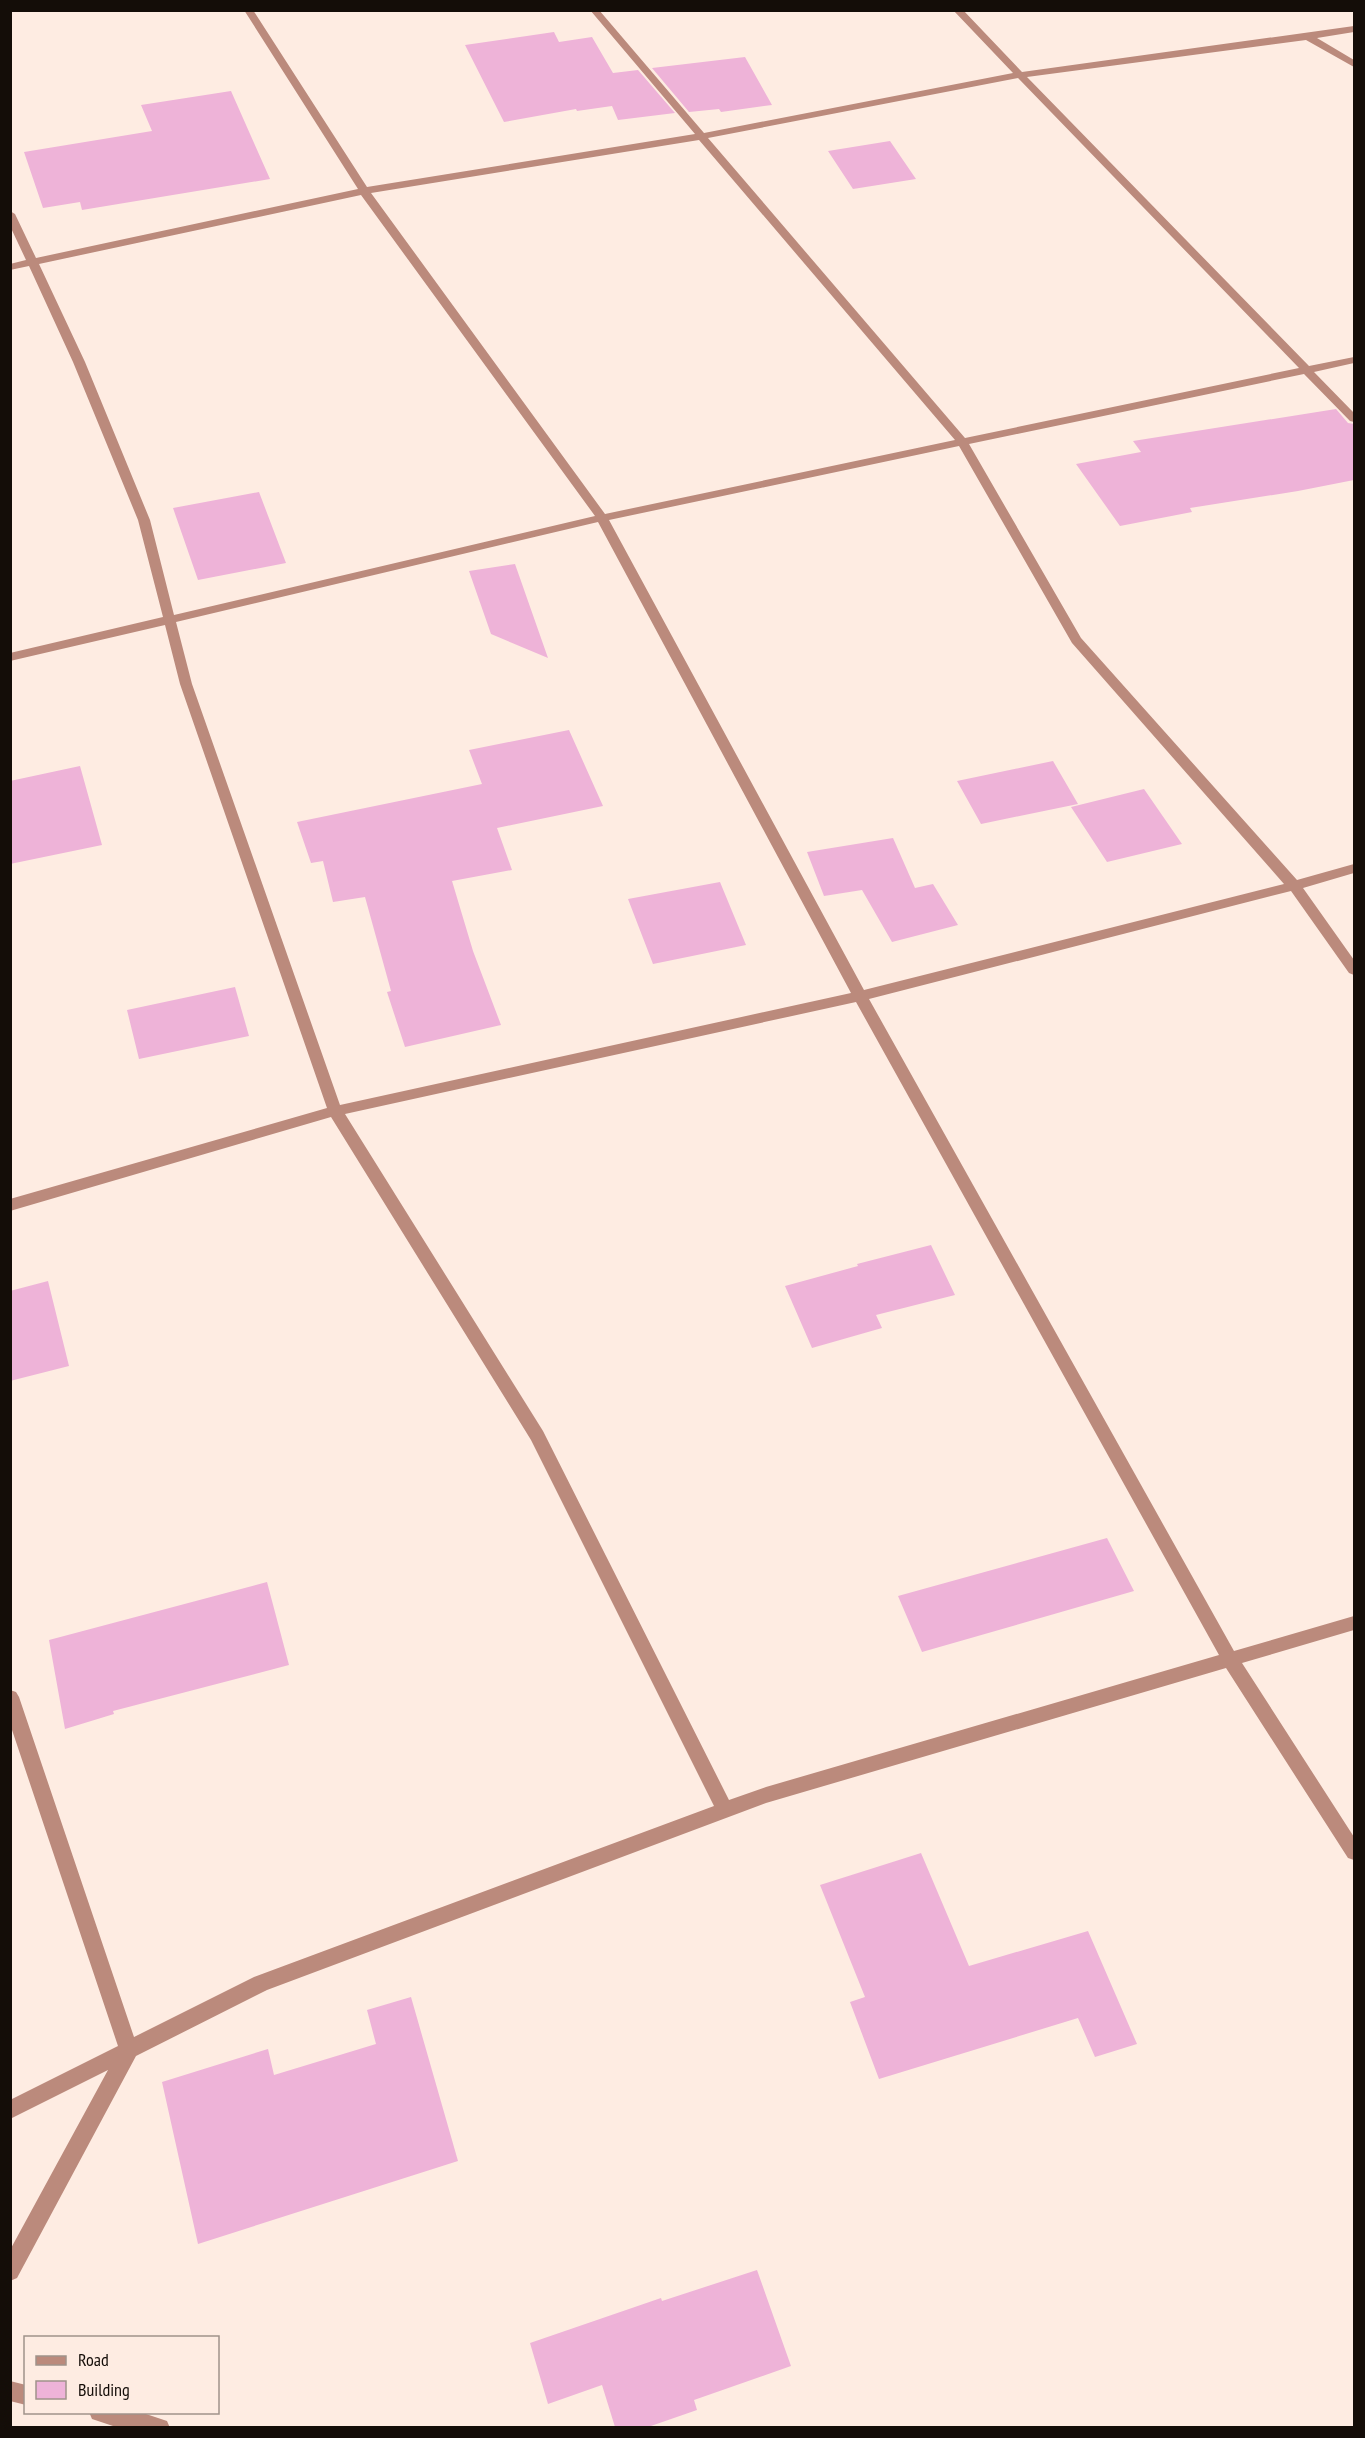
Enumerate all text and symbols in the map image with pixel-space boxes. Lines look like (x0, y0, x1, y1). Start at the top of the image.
legend (24, 2336, 219, 2414)
text: Road (78, 2348, 109, 2371)
text: Building (78, 2378, 130, 2401)

